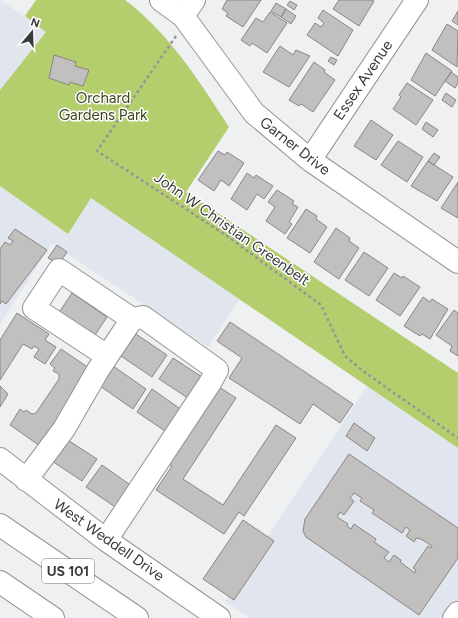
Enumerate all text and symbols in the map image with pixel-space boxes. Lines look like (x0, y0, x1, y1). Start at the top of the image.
north arrow (12, 12, 52, 52)
text: N (29, 15, 41, 31)
street label: Essex Avenue (330, 37, 396, 123)
park label: Orchard Gardens Park (59, 89, 148, 124)
street label: Garner Drive (256, 113, 334, 179)
street label: John W Christian Greenbelt (151, 168, 314, 290)
street label: West Weddell Drive (50, 495, 168, 585)
road number: US 101 (42, 559, 94, 583)

